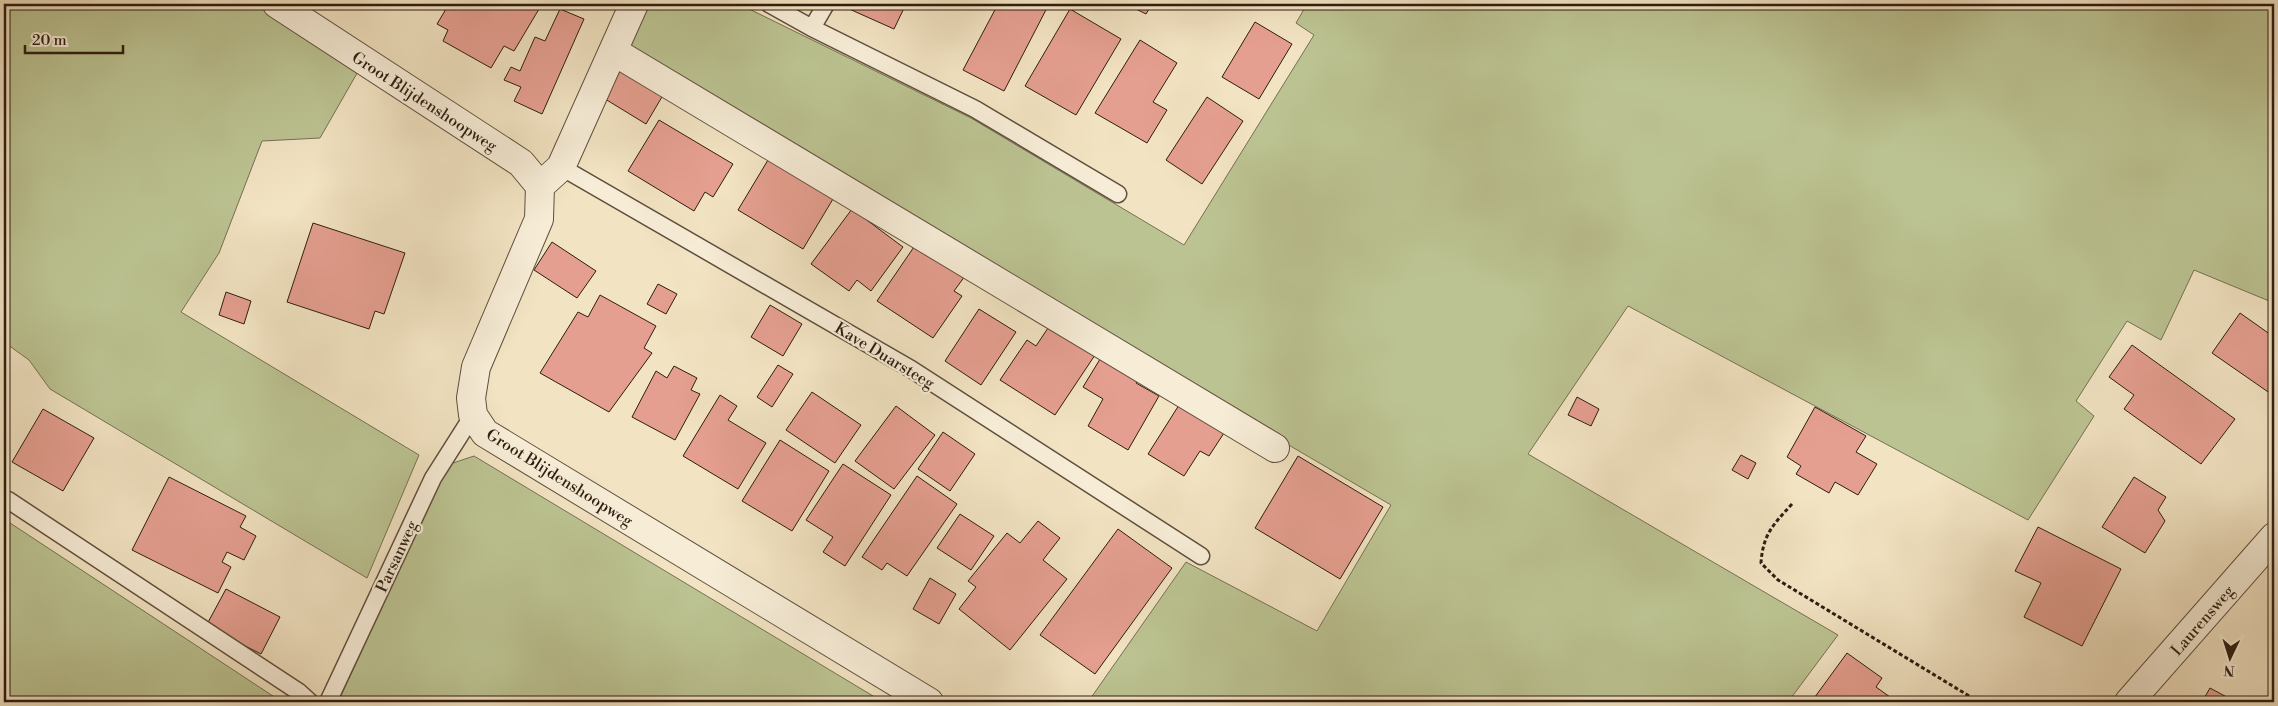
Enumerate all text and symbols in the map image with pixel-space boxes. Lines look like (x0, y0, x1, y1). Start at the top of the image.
scale bar (25, 22, 122, 54)
text: 20 m (32, 31, 67, 50)
street label: Groot Blijdenshoopweg (348, 47, 501, 157)
street label: Kave Duarsteeg (831, 318, 939, 394)
street label: Groot Blijdenshoopweg (482, 425, 637, 532)
street label: Parsanweg (372, 517, 423, 596)
street label: Laurensweg (2167, 581, 2239, 660)
north arrow (2206, 634, 2256, 684)
text: N (2223, 661, 2235, 679)

